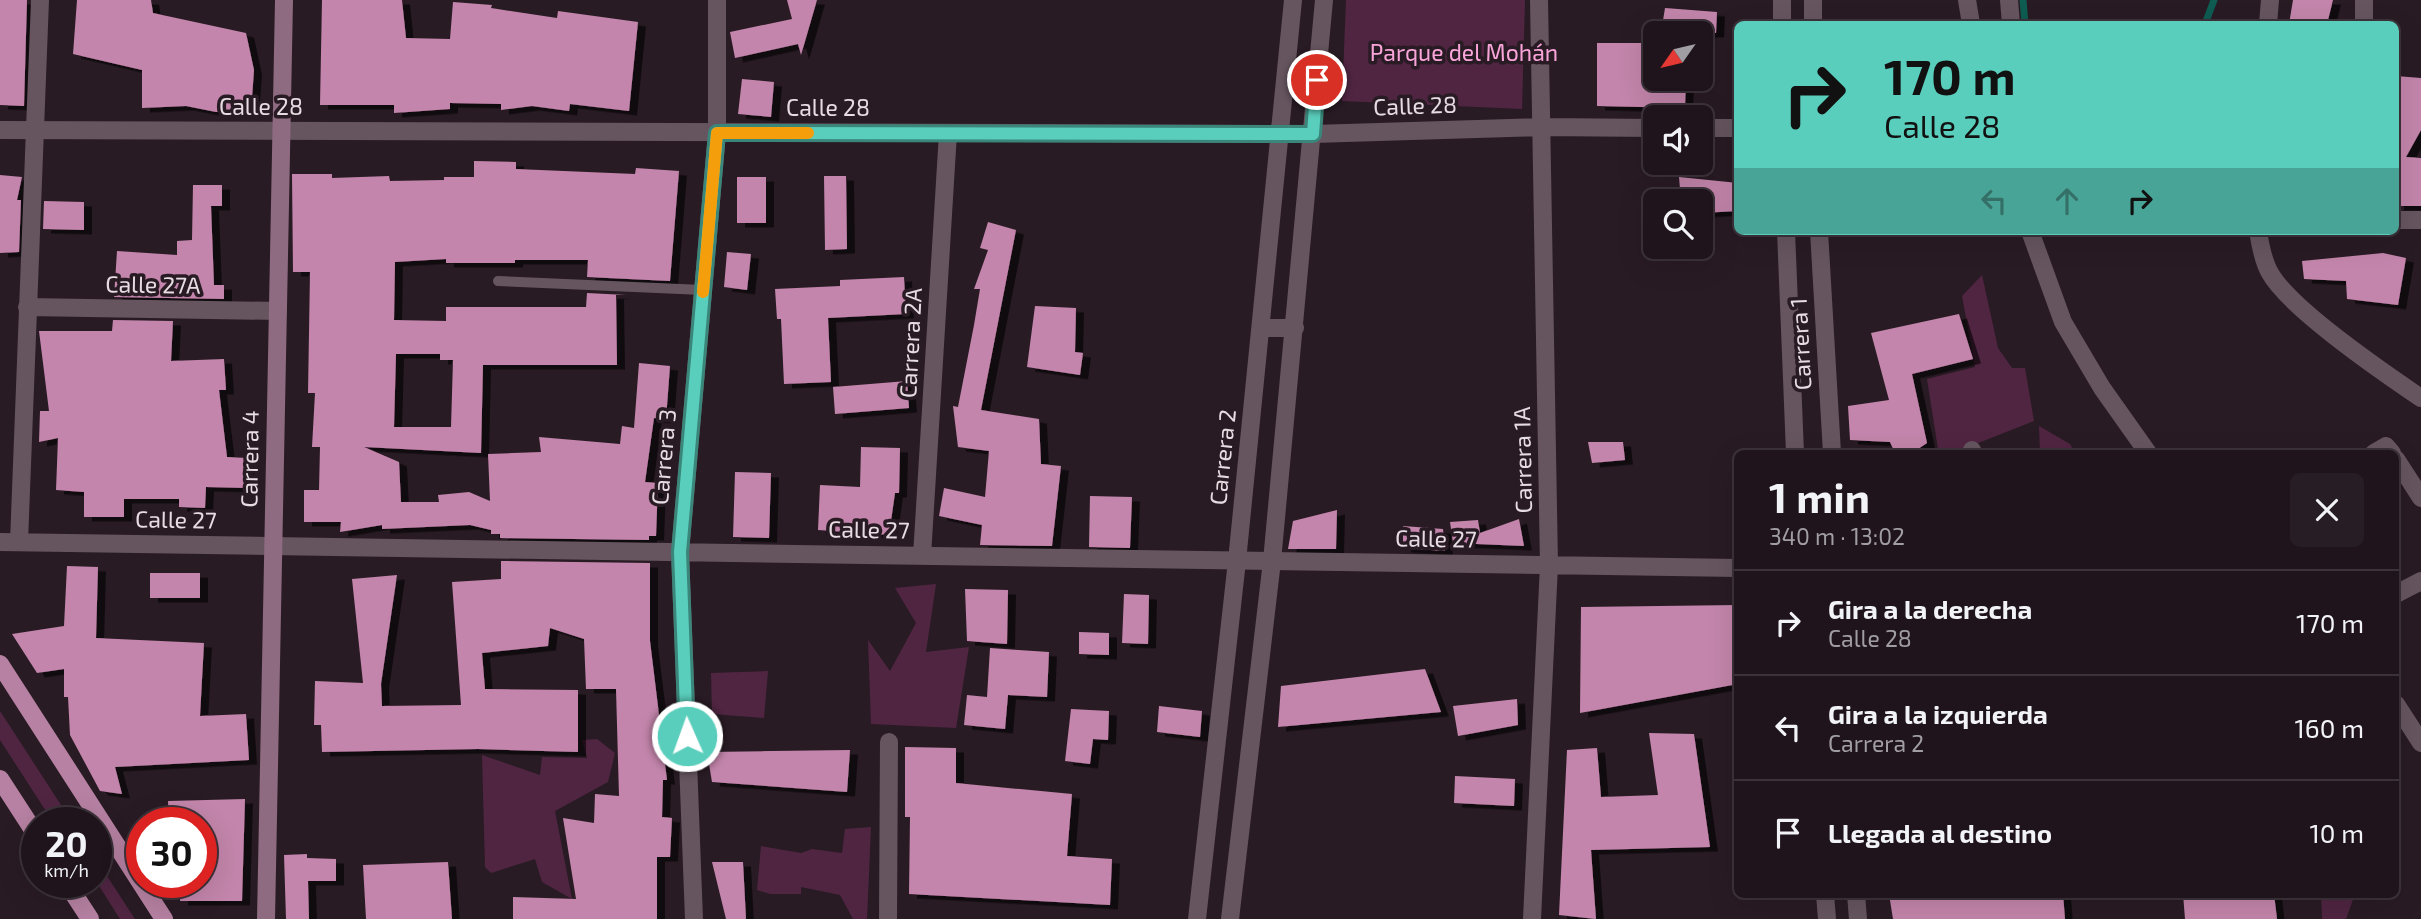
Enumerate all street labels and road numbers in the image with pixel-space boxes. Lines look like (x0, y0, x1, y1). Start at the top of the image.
street label: Calle 28 (1373, 90, 1457, 120)
street label: Calle 28 (219, 92, 303, 120)
street label: Calle 28 (786, 93, 870, 121)
street label: Calle 27A (105, 269, 201, 299)
street label: Carrera 2A (893, 286, 927, 399)
street label: Carrera 1 (1784, 297, 1816, 391)
street label: Carrera 1A (1507, 406, 1537, 514)
street label: Carrera 3 (645, 408, 681, 506)
street label: Carrera 2 (1203, 408, 1241, 506)
street label: Carrera 4 (234, 410, 264, 508)
street label: Calle 27 (135, 504, 217, 534)
street label: Calle 27 (828, 514, 910, 544)
street label: Calle 27 (1395, 523, 1477, 553)

